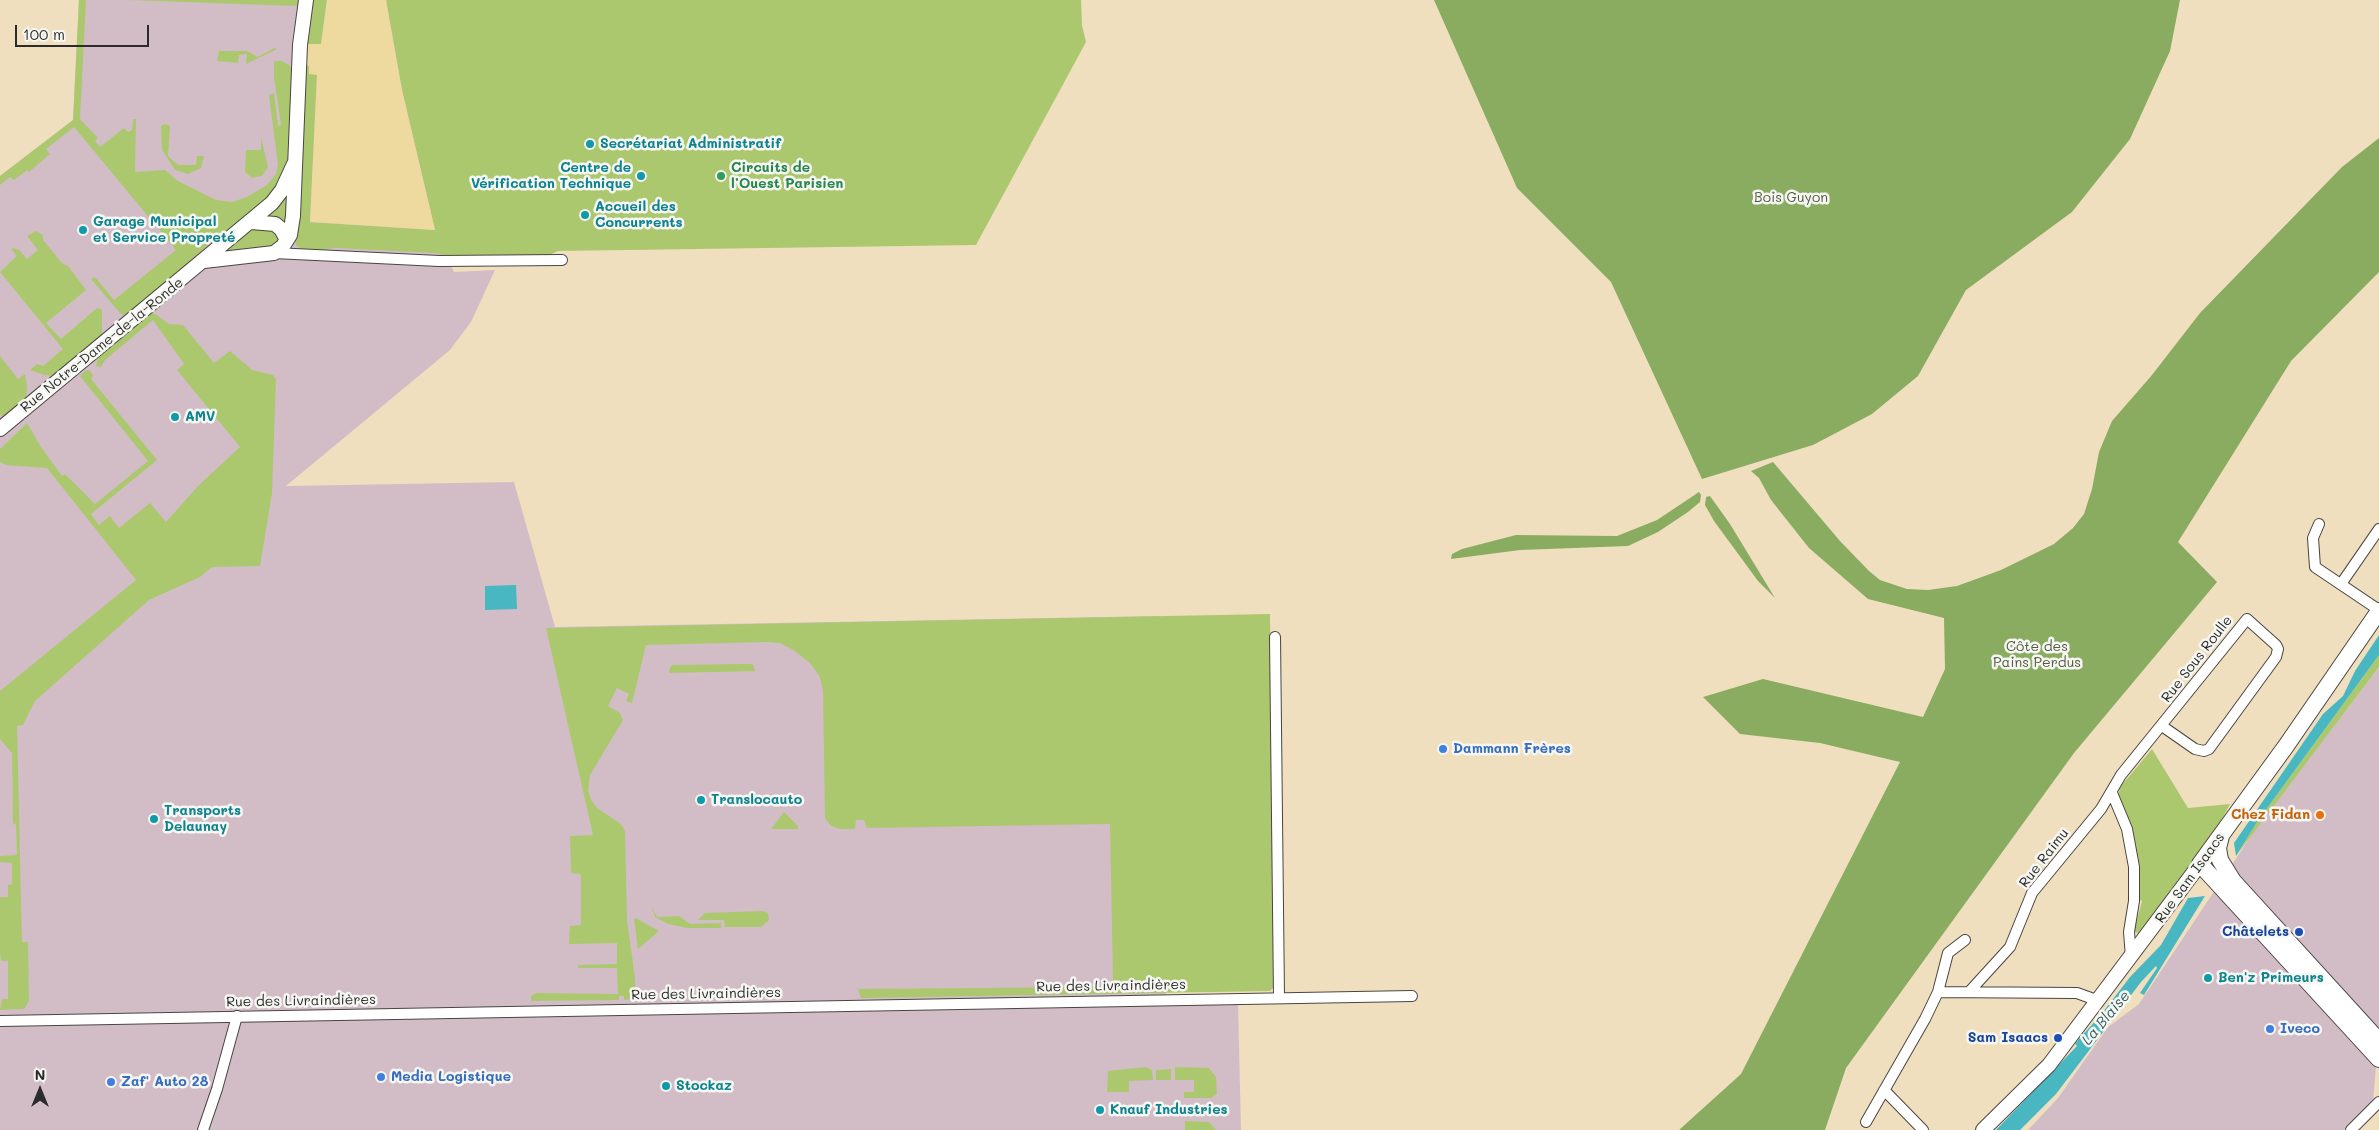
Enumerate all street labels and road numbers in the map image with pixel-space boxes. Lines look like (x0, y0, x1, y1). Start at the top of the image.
street label: Rue Notre-Dame-de-la-Ronde (17, 274, 187, 416)
street label: Rue Sous Roulle (2158, 612, 2236, 706)
street label: Rue Raimu (2016, 825, 2072, 891)
street label: Rue Sam Isaacs (2152, 830, 2228, 926)
street label: Rue des Livraindières (1036, 976, 1186, 996)
street label: Rue des Livraindières (631, 984, 781, 1004)
street label: Rue des Livraindières (226, 991, 376, 1011)

